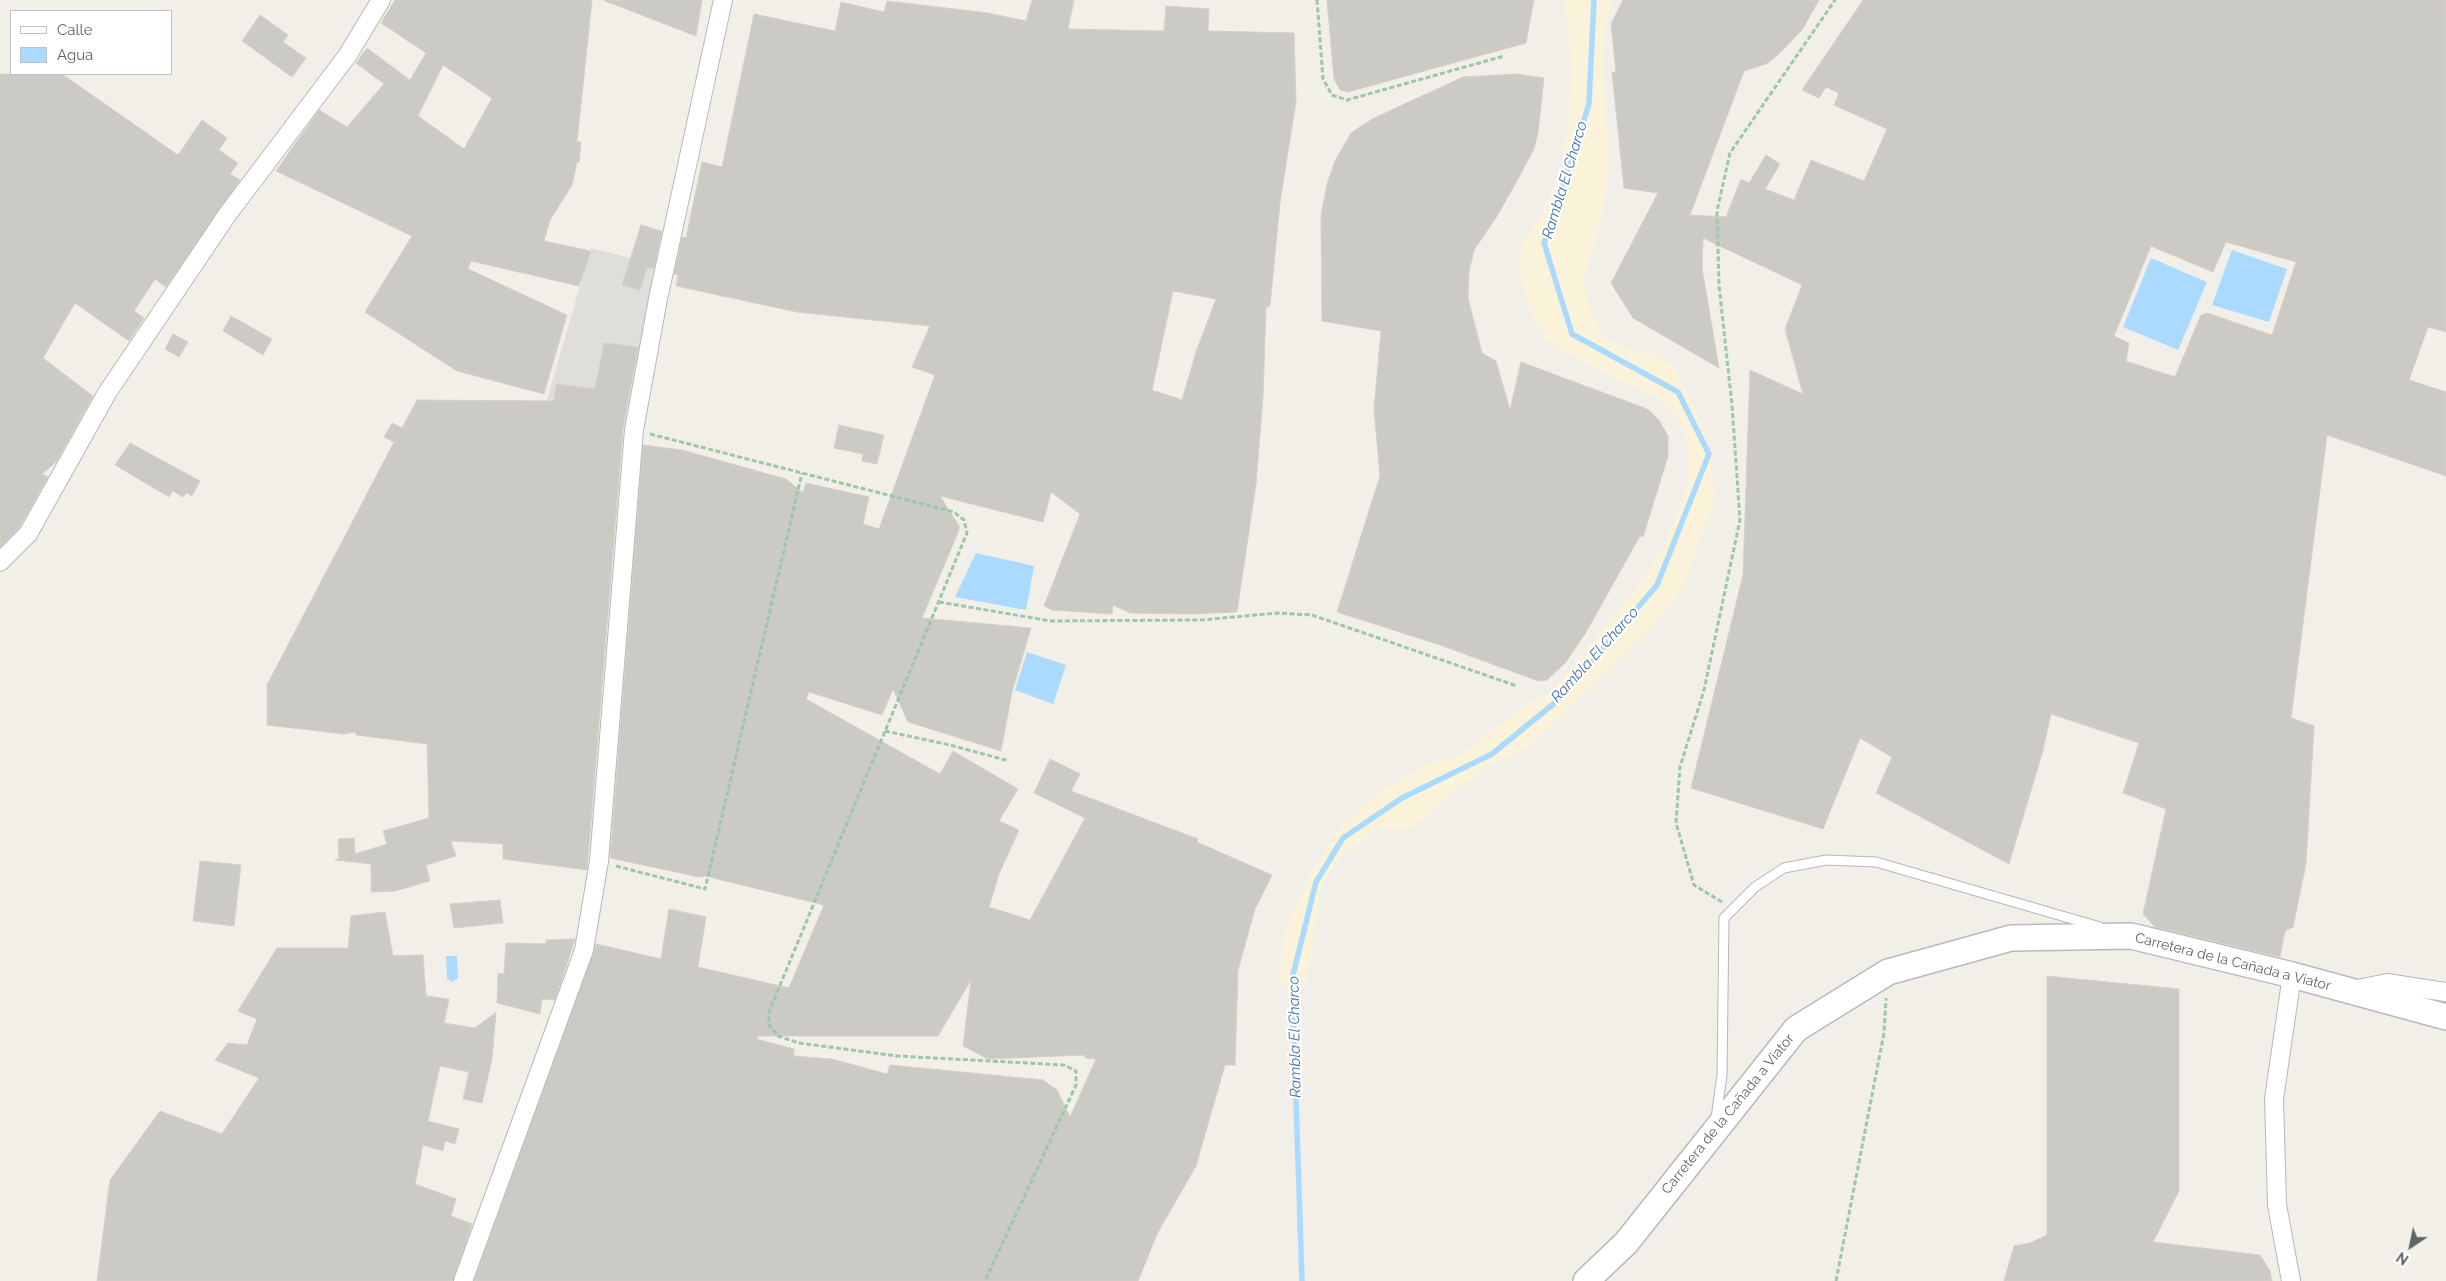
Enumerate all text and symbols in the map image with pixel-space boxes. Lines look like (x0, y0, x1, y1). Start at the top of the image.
legend (10, 10, 172, 75)
text: Calle (57, 21, 92, 39)
text: Agua (57, 46, 93, 64)
water label: Rambla El Charco (1539, 119, 1591, 241)
water label: Rambla El Charco (1548, 604, 1642, 706)
street label: Carretera de la Cañada a Viator (2133, 929, 2333, 995)
water label: Rambla El Charco (1285, 976, 1305, 1098)
street label: Carretera de la Cañada a Viator (1658, 1030, 1798, 1198)
north arrow (2386, 1221, 2436, 1271)
text: N (2394, 1249, 2412, 1268)

